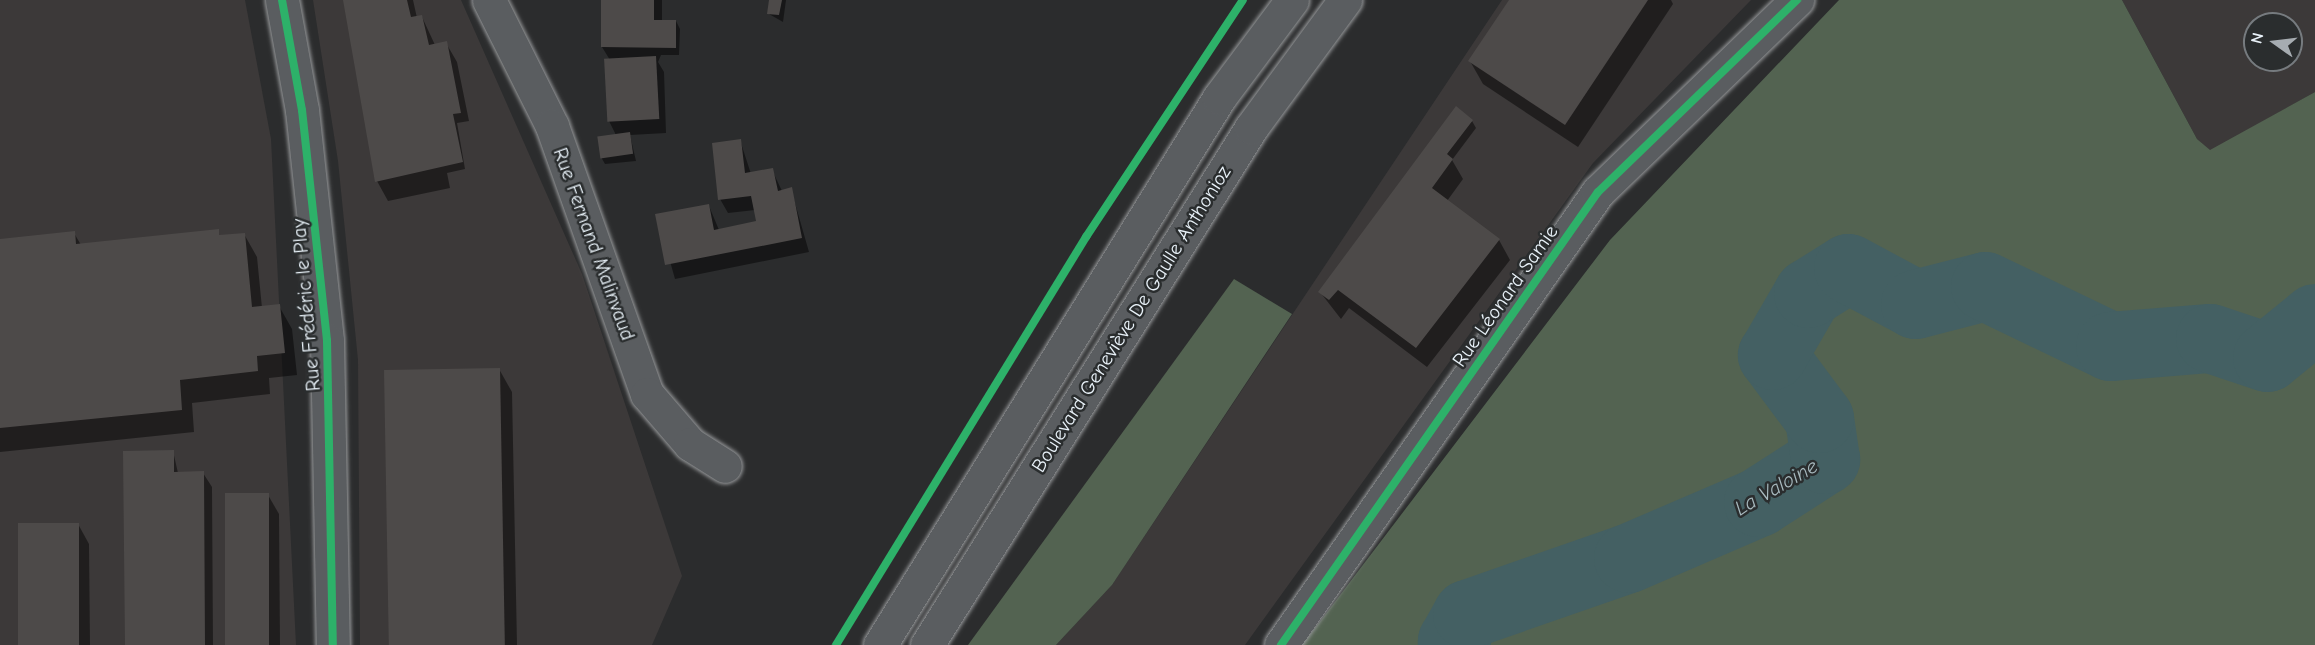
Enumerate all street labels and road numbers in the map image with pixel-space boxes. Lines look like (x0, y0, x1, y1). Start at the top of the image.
street label: Rue Fernand Malinvaud (548, 144, 640, 344)
street label: Boulevard Geneviève De Gaulle Anthonioz (1026, 161, 1236, 477)
street label: Rue Frédéric le Play (287, 218, 325, 392)
street label: Rue Léonard Samie (1447, 220, 1563, 372)

